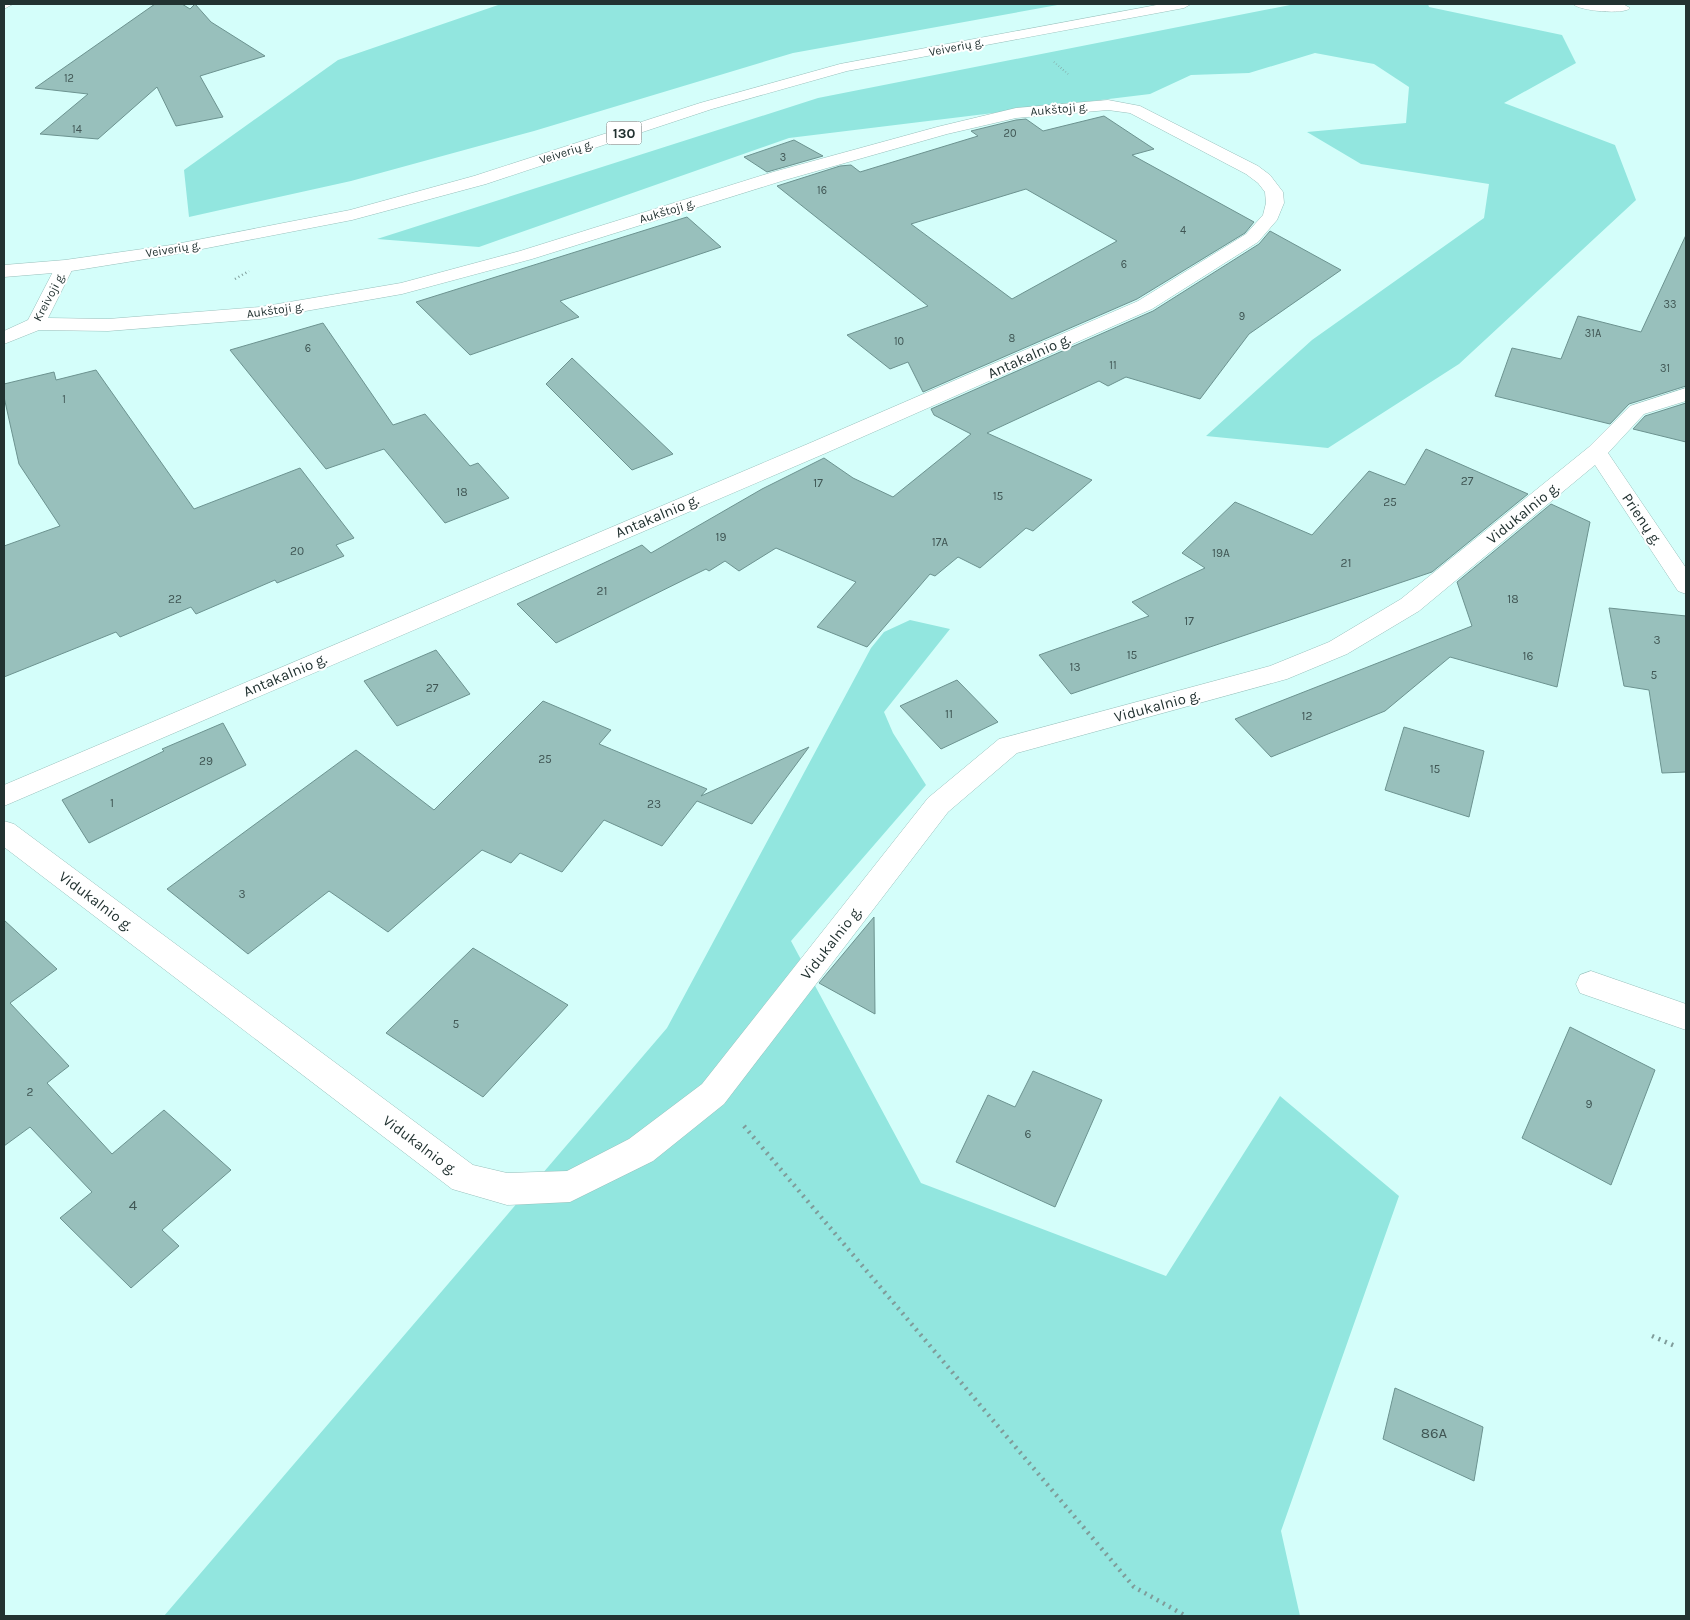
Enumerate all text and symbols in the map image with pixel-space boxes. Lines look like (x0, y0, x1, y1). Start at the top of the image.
street label: Veiverių g. (928, 35, 984, 59)
house number: 12 (64, 72, 74, 85)
street label: Aukštoji g. (1030, 100, 1088, 118)
road number: 130 (606, 122, 642, 144)
house number: 14 (72, 123, 82, 136)
house number: 20 (1004, 127, 1016, 140)
street label: Veiverių g. (538, 137, 594, 167)
house number: 3 (780, 151, 786, 164)
house number: 16 (817, 184, 827, 197)
street label: Aukštoji g. (638, 196, 696, 226)
house number: 4 (1180, 224, 1186, 237)
street label: Veiverių g. (145, 238, 201, 260)
house number: 6 (1121, 258, 1127, 271)
street label: Kreivoji g. (30, 270, 68, 324)
house number: 33 (1664, 298, 1677, 311)
street label: Aukštoji g. (246, 299, 304, 321)
house number: 9 (1239, 310, 1245, 323)
house number: 31A (1585, 327, 1602, 340)
street label: Antakalnio g. (985, 330, 1074, 382)
house number: 8 (1009, 332, 1016, 345)
house number: 10 (894, 335, 904, 348)
house number: 6 (305, 342, 311, 355)
house number: 11 (1109, 359, 1117, 372)
house number: 31 (1660, 362, 1670, 375)
house number: 1 (62, 393, 66, 406)
house number: 27 (1461, 474, 1474, 488)
house number: 17 (813, 476, 823, 490)
street label: Vidukalnio g. (1483, 478, 1563, 548)
house number: 18 (456, 485, 468, 499)
house number: 15 (993, 489, 1004, 503)
street label: Antakalnio g. (613, 490, 702, 542)
street label: Prienų g. (1618, 490, 1666, 549)
house number: 25 (1383, 495, 1397, 509)
house number: 19 (716, 530, 726, 544)
house number: 17A (932, 535, 948, 549)
house number: 20 (290, 544, 304, 558)
house number: 19A (1212, 546, 1230, 560)
house number: 21 (1341, 556, 1351, 570)
house number: 21 (597, 584, 607, 598)
house number: 22 (168, 592, 182, 606)
house number: 18 (1507, 592, 1519, 606)
house number: 17 (1184, 614, 1194, 628)
house number: 3 (1653, 633, 1661, 647)
house number: 15 (1127, 648, 1138, 662)
street label: Antakalnio g. (241, 649, 330, 701)
house number: 16 (1523, 649, 1534, 663)
house number: 13 (1069, 660, 1081, 674)
house number: 5 (1651, 668, 1658, 682)
house number: 27 (426, 681, 439, 695)
street label: Vidukalnio g. (1112, 686, 1202, 726)
house number: 11 (945, 707, 953, 721)
house number: 12 (1302, 709, 1313, 723)
house number: 25 (538, 752, 552, 766)
house number: 29 (199, 754, 213, 768)
house number: 15 (1430, 762, 1441, 776)
house number: 1 (110, 796, 114, 810)
house number: 23 (647, 797, 661, 811)
street label: Vidukalnio g. (55, 867, 137, 935)
house number: 3 (238, 887, 246, 901)
street label: Vidukalnio g. (797, 902, 865, 983)
house number: 5 (453, 1017, 460, 1031)
house number: 2 (27, 1085, 34, 1099)
house number: 9 (1586, 1097, 1593, 1111)
street label: Vidukalnio g. (379, 1111, 461, 1179)
house number: 6 (1025, 1127, 1032, 1141)
house number: 4 (129, 1196, 138, 1214)
house number: 86A (1421, 1424, 1448, 1442)

